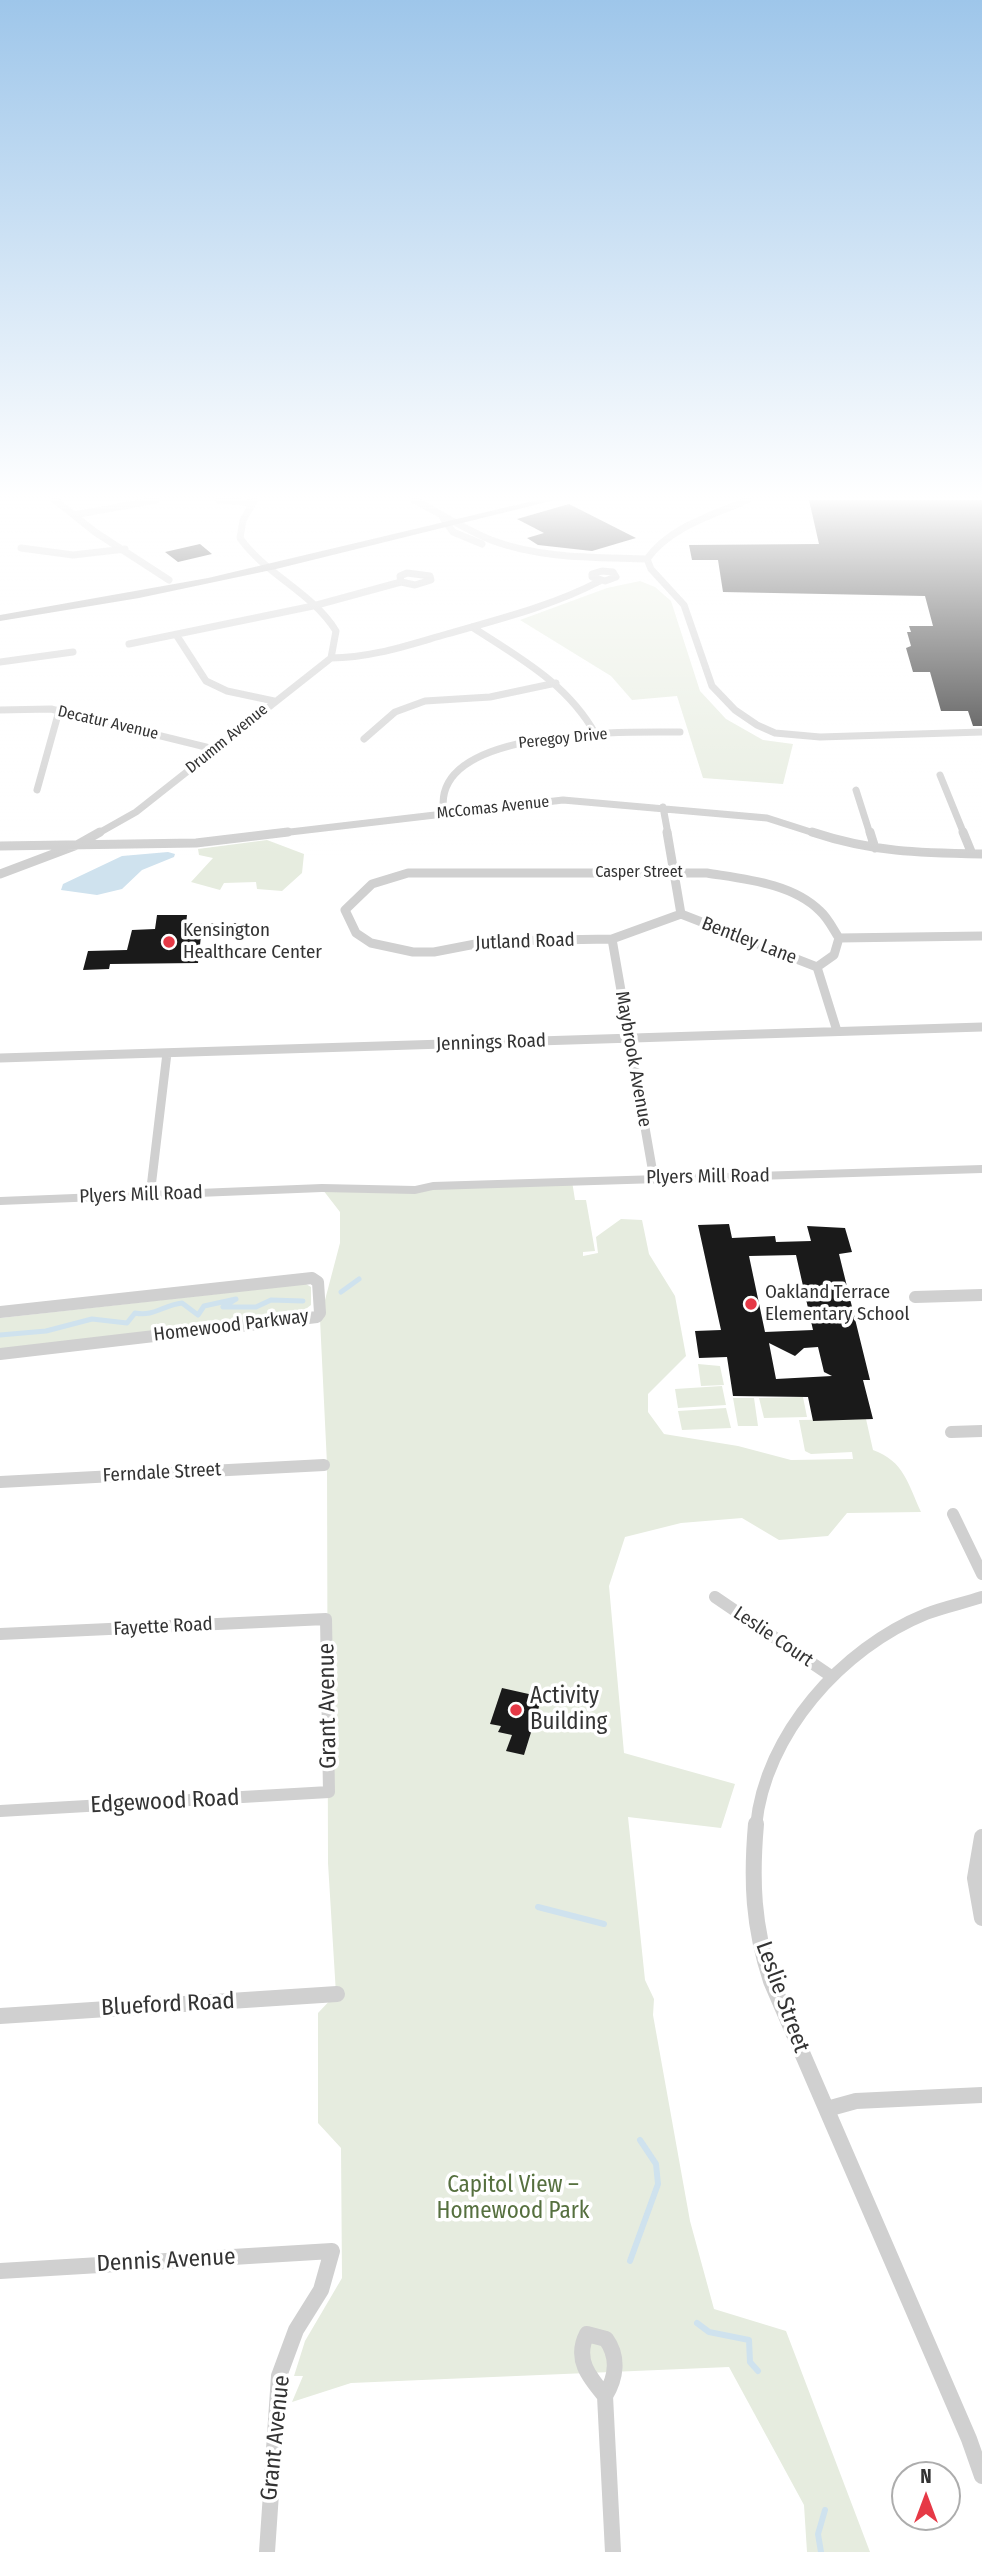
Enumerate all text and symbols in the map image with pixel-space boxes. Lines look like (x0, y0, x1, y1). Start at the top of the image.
street label: Drumm Avenue (182, 700, 272, 778)
street label: Decatur Avenue (56, 702, 160, 744)
street label: Peregoy Drive (518, 725, 608, 753)
street label: McComas Avenue (436, 793, 550, 823)
street label: Casper Street (595, 863, 683, 883)
street label: Bentley Lane (698, 912, 800, 970)
place label: Kensington Healthcare Center (183, 920, 322, 964)
street label: Jutland Road (475, 929, 575, 955)
marker: Kensington Healthcare Center (161, 934, 177, 950)
street label: Maybrook Avenue (610, 989, 656, 1129)
street label: Jennings Road (436, 1030, 546, 1056)
street label: Plyers Mill Road (646, 1165, 770, 1189)
street label: Plyers Mill Road (79, 1181, 203, 1209)
place label: Oakland Terrace Elementary School (765, 1282, 910, 1326)
marker: Oakland Terrace Elementary School (743, 1296, 759, 1312)
street label: Homewood Parkway (152, 1305, 310, 1347)
street label: Ferndale Street (102, 1459, 222, 1487)
street label: Leslie Court (729, 1602, 817, 1672)
street label: Fayette Road (113, 1613, 213, 1641)
street label: Grant Avenue (313, 1643, 343, 1769)
place label: Activity Building (530, 1683, 607, 1737)
marker: Activity Building (508, 1702, 524, 1718)
street label: Edgewood Road (90, 1784, 240, 1820)
street label: Leslie Street (749, 1938, 815, 2056)
street label: Blueford Road (100, 1988, 236, 2022)
park label: Capitol View – Homewood Park (437, 2172, 589, 2226)
street label: Dennis Avenue (96, 2244, 236, 2278)
street label: Grant Avenue (256, 2374, 296, 2502)
north arrow (891, 2461, 961, 2531)
text: N (920, 2465, 932, 2488)

